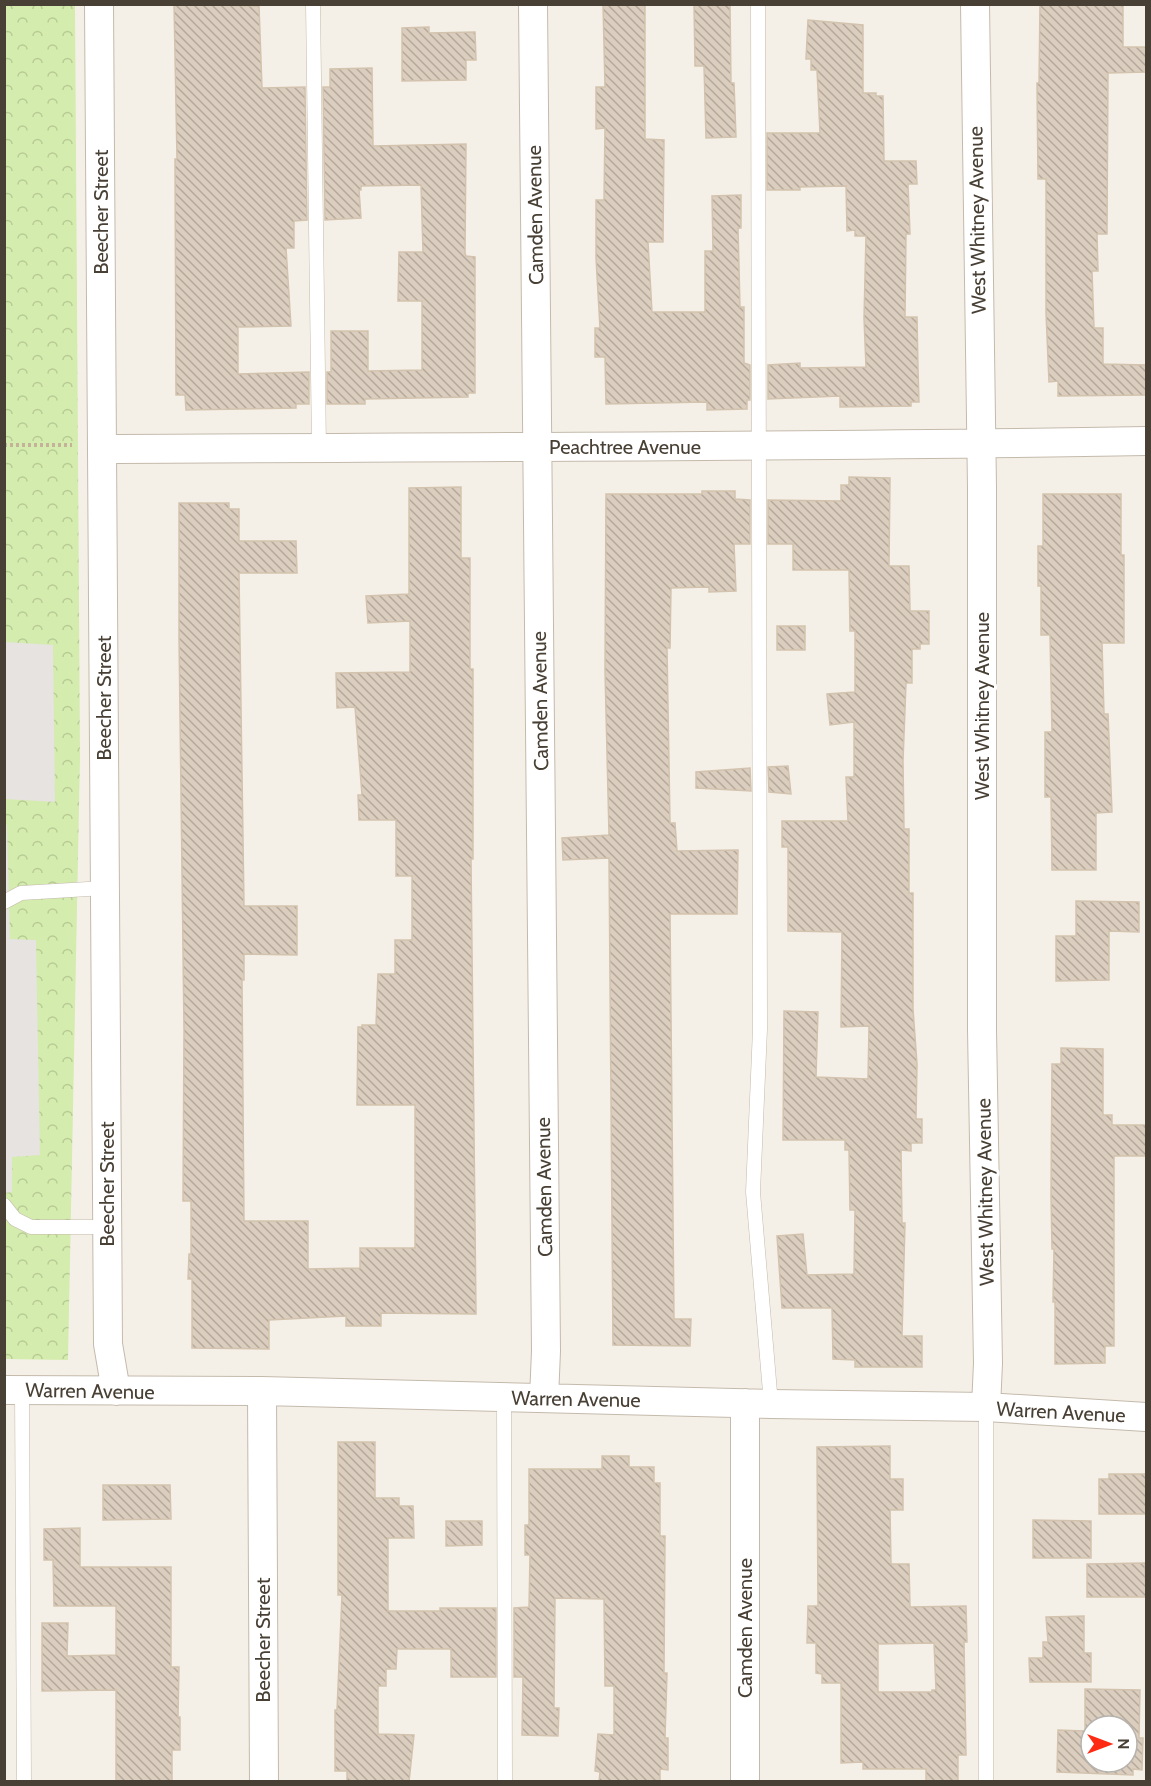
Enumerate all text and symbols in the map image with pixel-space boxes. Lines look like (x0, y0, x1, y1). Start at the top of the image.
street label: West Whitney Avenue (963, 126, 991, 314)
street label: Camden Avenue (522, 145, 548, 285)
street label: Beecher Street (89, 149, 113, 274)
street label: Peachtree Avenue (549, 435, 701, 459)
street label: West Whitney Avenue (970, 612, 994, 800)
street label: Camden Avenue (527, 631, 553, 771)
street label: Beecher Street (92, 635, 116, 760)
street label: West Whitney Avenue (971, 1098, 999, 1286)
street label: Camden Avenue (531, 1117, 557, 1257)
street label: Beecher Street (95, 1121, 119, 1246)
street label: Warren Avenue (25, 1378, 155, 1404)
street label: Warren Avenue (511, 1386, 641, 1412)
street label: Warren Avenue (996, 1397, 1126, 1427)
street label: Camden Avenue (733, 1558, 757, 1698)
street label: Beecher Street (251, 1577, 275, 1702)
north arrow (1079, 1714, 1139, 1774)
text: N (1114, 1738, 1133, 1750)

